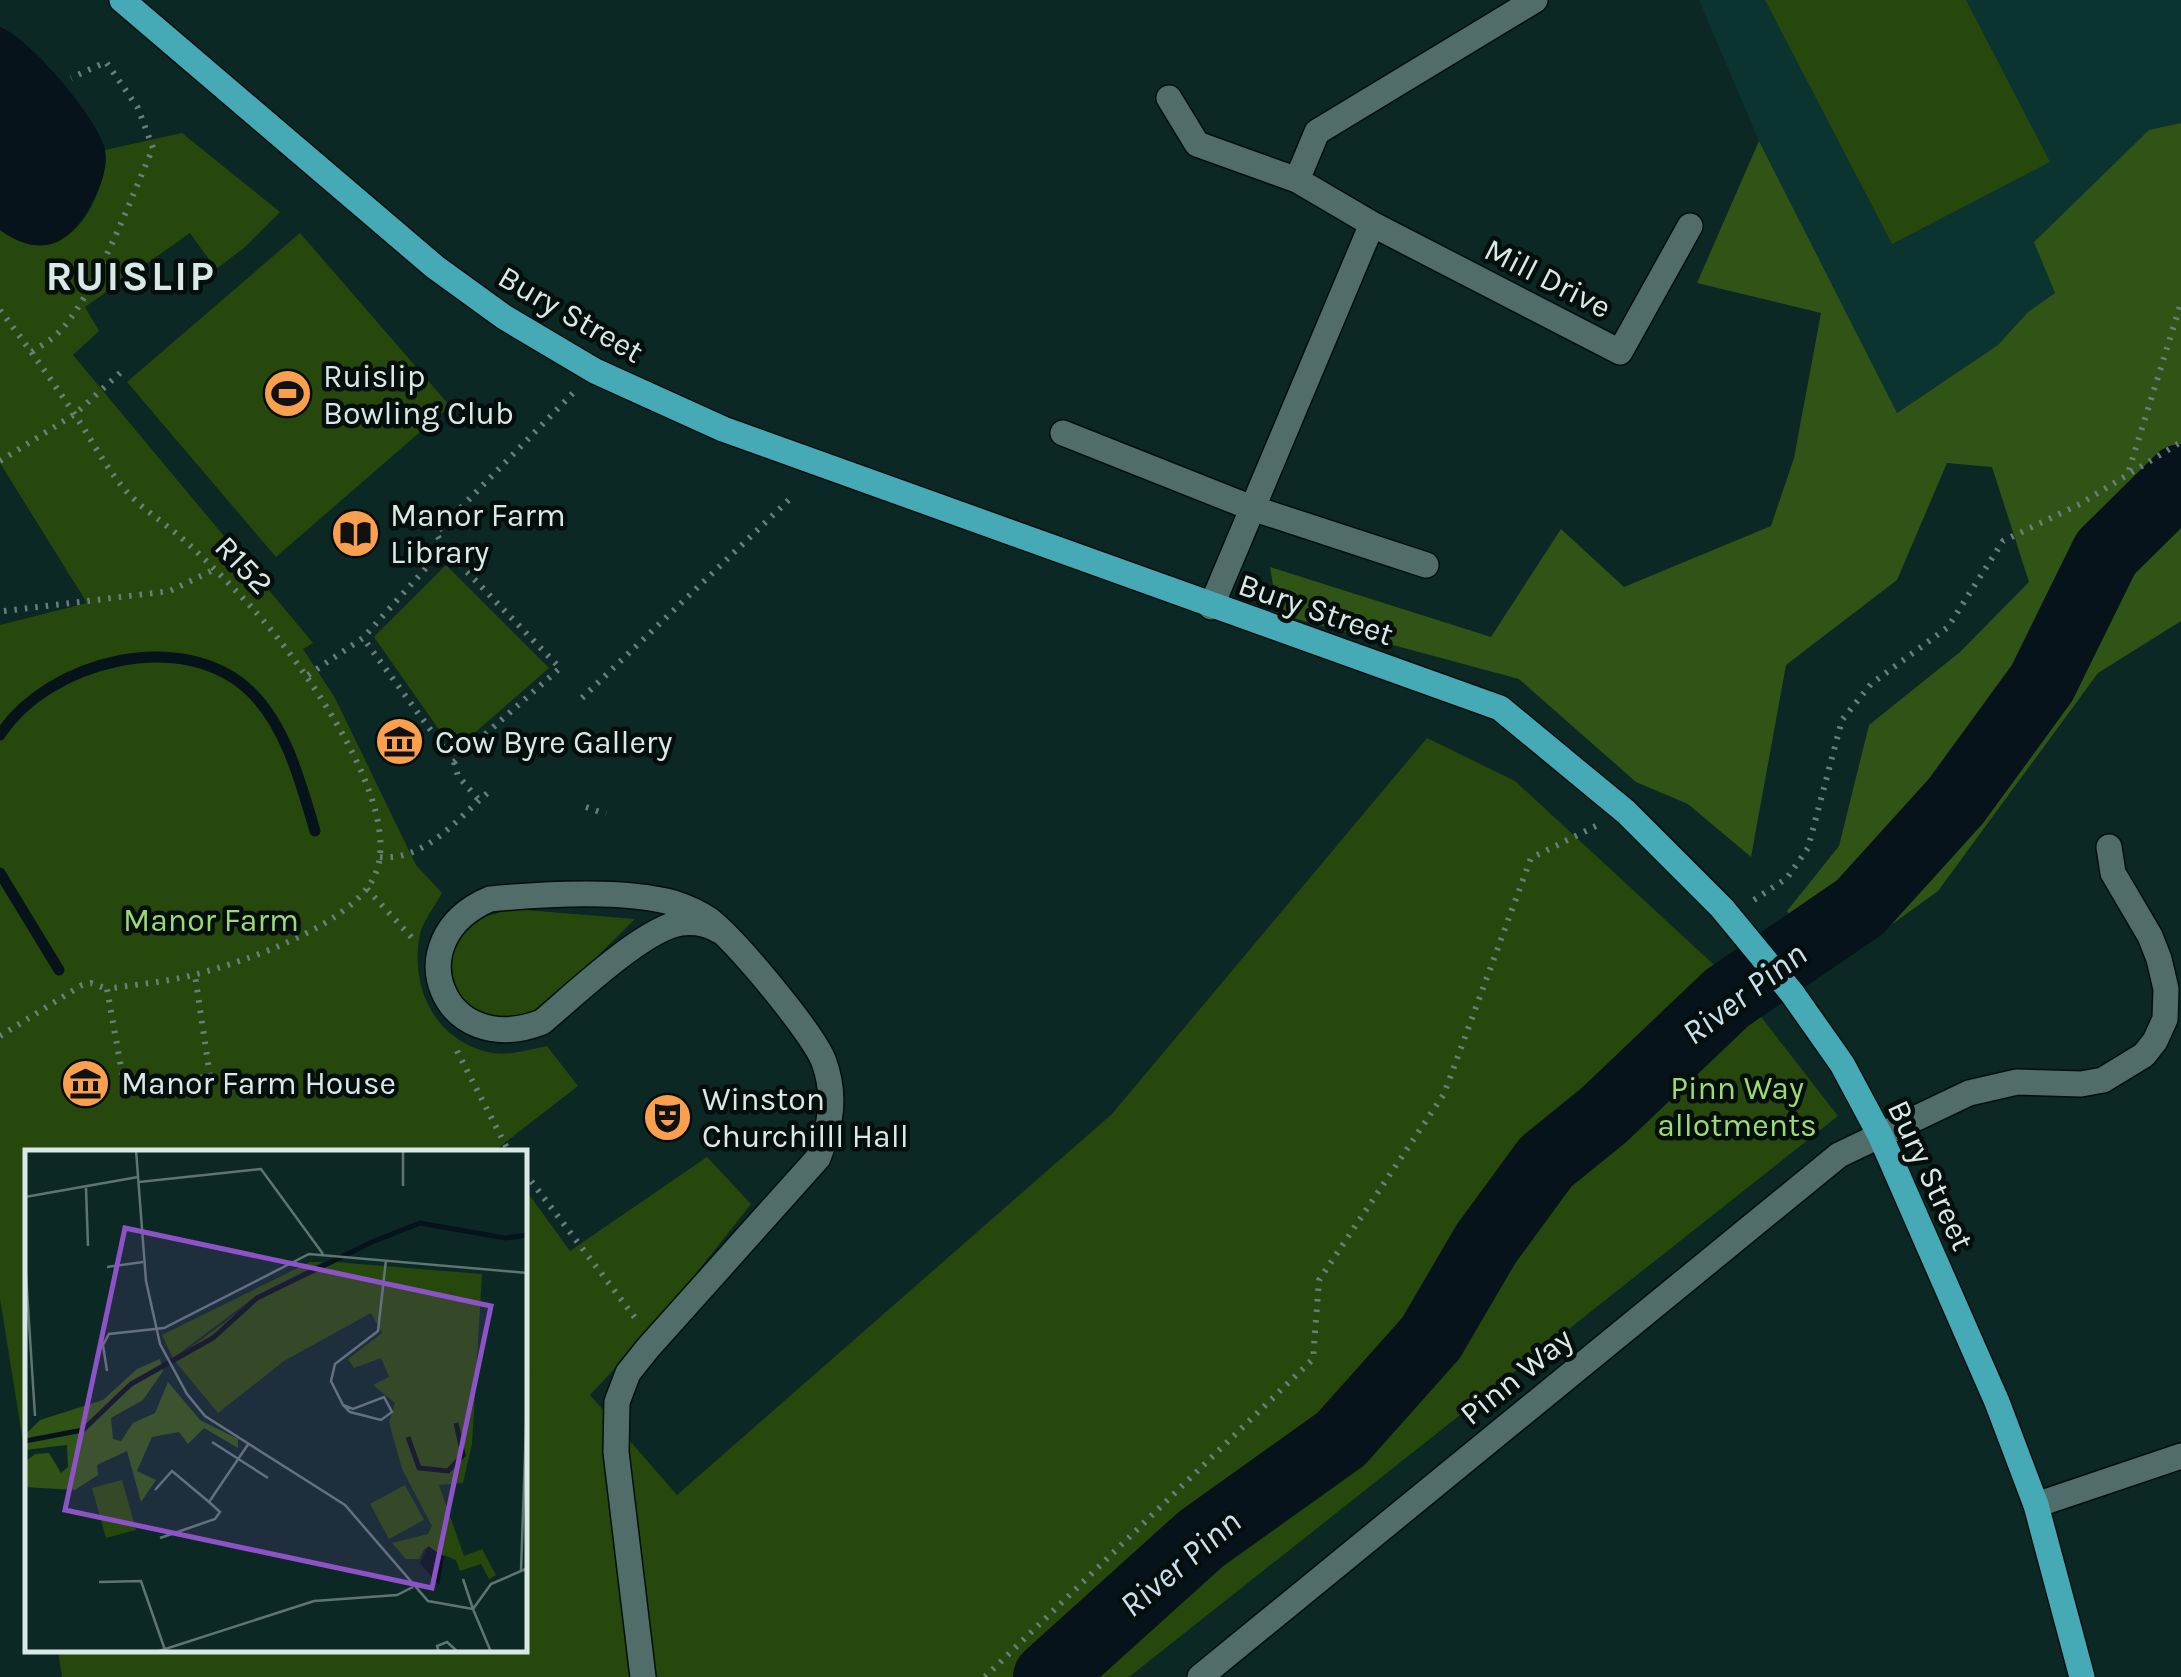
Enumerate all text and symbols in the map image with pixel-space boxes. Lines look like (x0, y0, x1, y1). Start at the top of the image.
street label: Mill Drive (1478, 231, 1617, 326)
district label: RUISLIP (46, 251, 217, 301)
street label: Bury Street (492, 258, 650, 371)
place label: Ruislip Bowling Club (323, 358, 514, 432)
sports icon: Ruislip Bowling Club (262, 368, 314, 420)
place label: Manor Farm Library (390, 497, 566, 571)
library icon: Manor Farm Library (329, 507, 381, 559)
street label: R152 (207, 528, 280, 602)
street label: Bury Street (1234, 566, 1398, 653)
museum icon: Cow Byre Gallery (374, 716, 426, 768)
place label: Cow Byre Gallery (435, 724, 672, 761)
park label: Manor Farm (123, 902, 299, 939)
water label: River Pinn (1674, 933, 1815, 1053)
museum icon: Manor Farm House (60, 1057, 112, 1109)
place label: Manor Farm House (121, 1065, 396, 1102)
park label: Pinn Way allotments (1657, 1070, 1817, 1144)
place label: Winston Churchilll Hall (702, 1081, 909, 1155)
theatre icon: Winston Churchilll Hall (641, 1091, 693, 1143)
street label: Bury Street (1880, 1094, 1981, 1256)
inset map (25, 1150, 528, 1652)
street label: Pinn Way (1453, 1320, 1580, 1433)
water label: River Pinn (1112, 1501, 1249, 1626)

